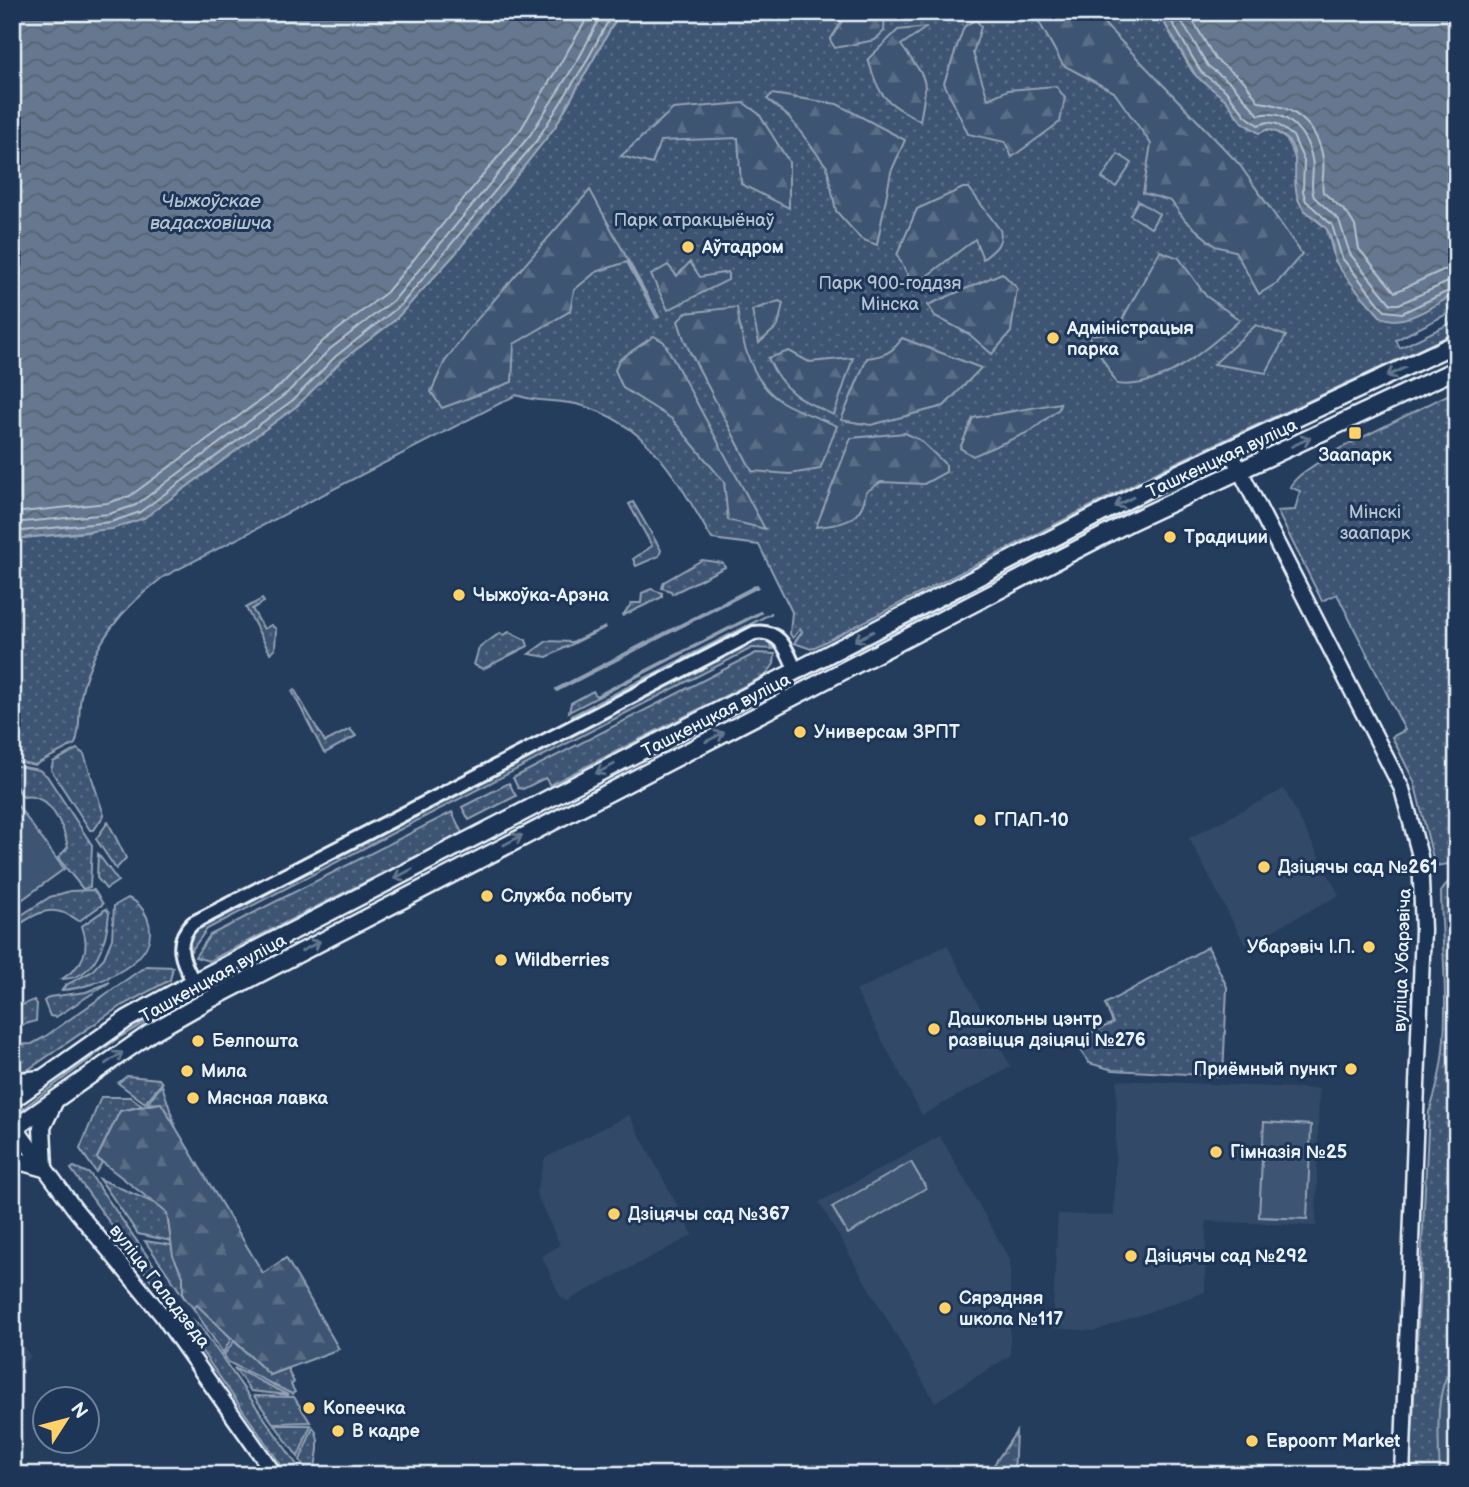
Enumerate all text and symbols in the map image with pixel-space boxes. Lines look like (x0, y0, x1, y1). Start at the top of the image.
water label: Чыжоўскае вадасховішча (150, 190, 272, 235)
park label: Парк атракцыёнаў (614, 210, 775, 231)
place label: Аўтадром (701, 237, 784, 258)
marker: Аўтадром (680, 239, 696, 255)
park label: Парк 900-годдзя Мінска (819, 273, 961, 315)
place label: Адміністрацыя парка (1066, 318, 1194, 360)
marker: Адміністрацыя парка (1045, 330, 1061, 346)
one-way arrow (1386, 366, 1407, 379)
street label: Ташкенцкая вуліца (1144, 414, 1301, 503)
marker: Заапарк (1347, 425, 1363, 441)
one-way arrow (1290, 435, 1311, 448)
place label: Заапарк (1318, 445, 1392, 466)
one-way arrow (1114, 496, 1135, 509)
park label: Мінскі заапарк (1340, 502, 1411, 544)
place label: Традиции (1184, 527, 1268, 548)
marker: Традиции (1162, 529, 1178, 545)
place label: Чыжоўка-Арэна (473, 585, 609, 606)
marker: Чыжоўка-Арэна (451, 587, 467, 603)
one-way arrow (854, 629, 875, 643)
street label: Ташкенцкая вуліца (639, 669, 794, 762)
place label: Универсам ЗРПТ (814, 722, 960, 743)
marker: Универсам ЗРПТ (792, 724, 808, 740)
one-way arrow (704, 729, 725, 743)
one-way arrow (595, 762, 616, 776)
place label: ГПАП-10 (994, 810, 1069, 831)
marker: ГПАП-10 (972, 812, 988, 828)
one-way arrow (502, 833, 523, 846)
place label: Дзіцячы сад №261 (1278, 857, 1438, 878)
marker: Дзіцячы сад №261 (1256, 859, 1272, 875)
one-way arrow (393, 867, 414, 881)
place label: Служба побыту (501, 886, 633, 907)
street label: вуліца Убарэвіча (1389, 887, 1416, 1032)
marker: Служба побыту (479, 888, 495, 904)
street label: Ташкенцкая вуліца (137, 929, 290, 1027)
place label: Убарэвіч І.П. (1247, 937, 1355, 958)
one-way arrow (300, 939, 321, 952)
marker: Убарэвіч І.П. (1361, 939, 1377, 955)
place label: Wildberries (515, 950, 609, 971)
marker: Wildberries (493, 952, 509, 968)
place label: Дашкольны цэнтр развіцця дзіцяці №276 (948, 1009, 1146, 1051)
marker: Дашкольны цэнтр развіцця дзіцяці №276 (926, 1021, 942, 1037)
place label: Белпошта (212, 1031, 299, 1052)
marker: Белпошта (190, 1033, 206, 1049)
one-way arrow (104, 1051, 123, 1065)
place label: Приёмный пункт (1194, 1059, 1337, 1080)
place label: Мила (201, 1061, 247, 1082)
marker: Приёмный пункт (1343, 1061, 1359, 1077)
marker: Мила (179, 1063, 195, 1079)
place label: Мясная лавка (207, 1088, 329, 1109)
marker: Мясная лавка (185, 1090, 201, 1106)
place label: Гімназія №25 (1230, 1142, 1347, 1163)
marker: Гімназія №25 (1208, 1144, 1224, 1160)
place label: Дзіцячы сад №367 (628, 1204, 790, 1225)
marker: Дзіцячы сад №367 (606, 1206, 622, 1222)
street label: вуліца Галадзеда (105, 1220, 215, 1353)
place label: Дзіцячы сад №292 (1145, 1246, 1308, 1267)
marker: Дзіцячы сад №292 (1123, 1248, 1139, 1264)
place label: Сярэдняя школа №117 (959, 1288, 1063, 1330)
marker: Сярэдняя школа №117 (937, 1300, 953, 1316)
north arrow (32, 1386, 102, 1456)
text: N (65, 1398, 92, 1423)
place label: Копеечка (323, 1398, 406, 1419)
marker: Копеечка (301, 1400, 317, 1416)
place label: В кадре (352, 1421, 420, 1442)
marker: В кадре (330, 1423, 346, 1439)
place label: Евроопт Market (1266, 1431, 1400, 1452)
marker: Евроопт Market (1244, 1433, 1260, 1449)

